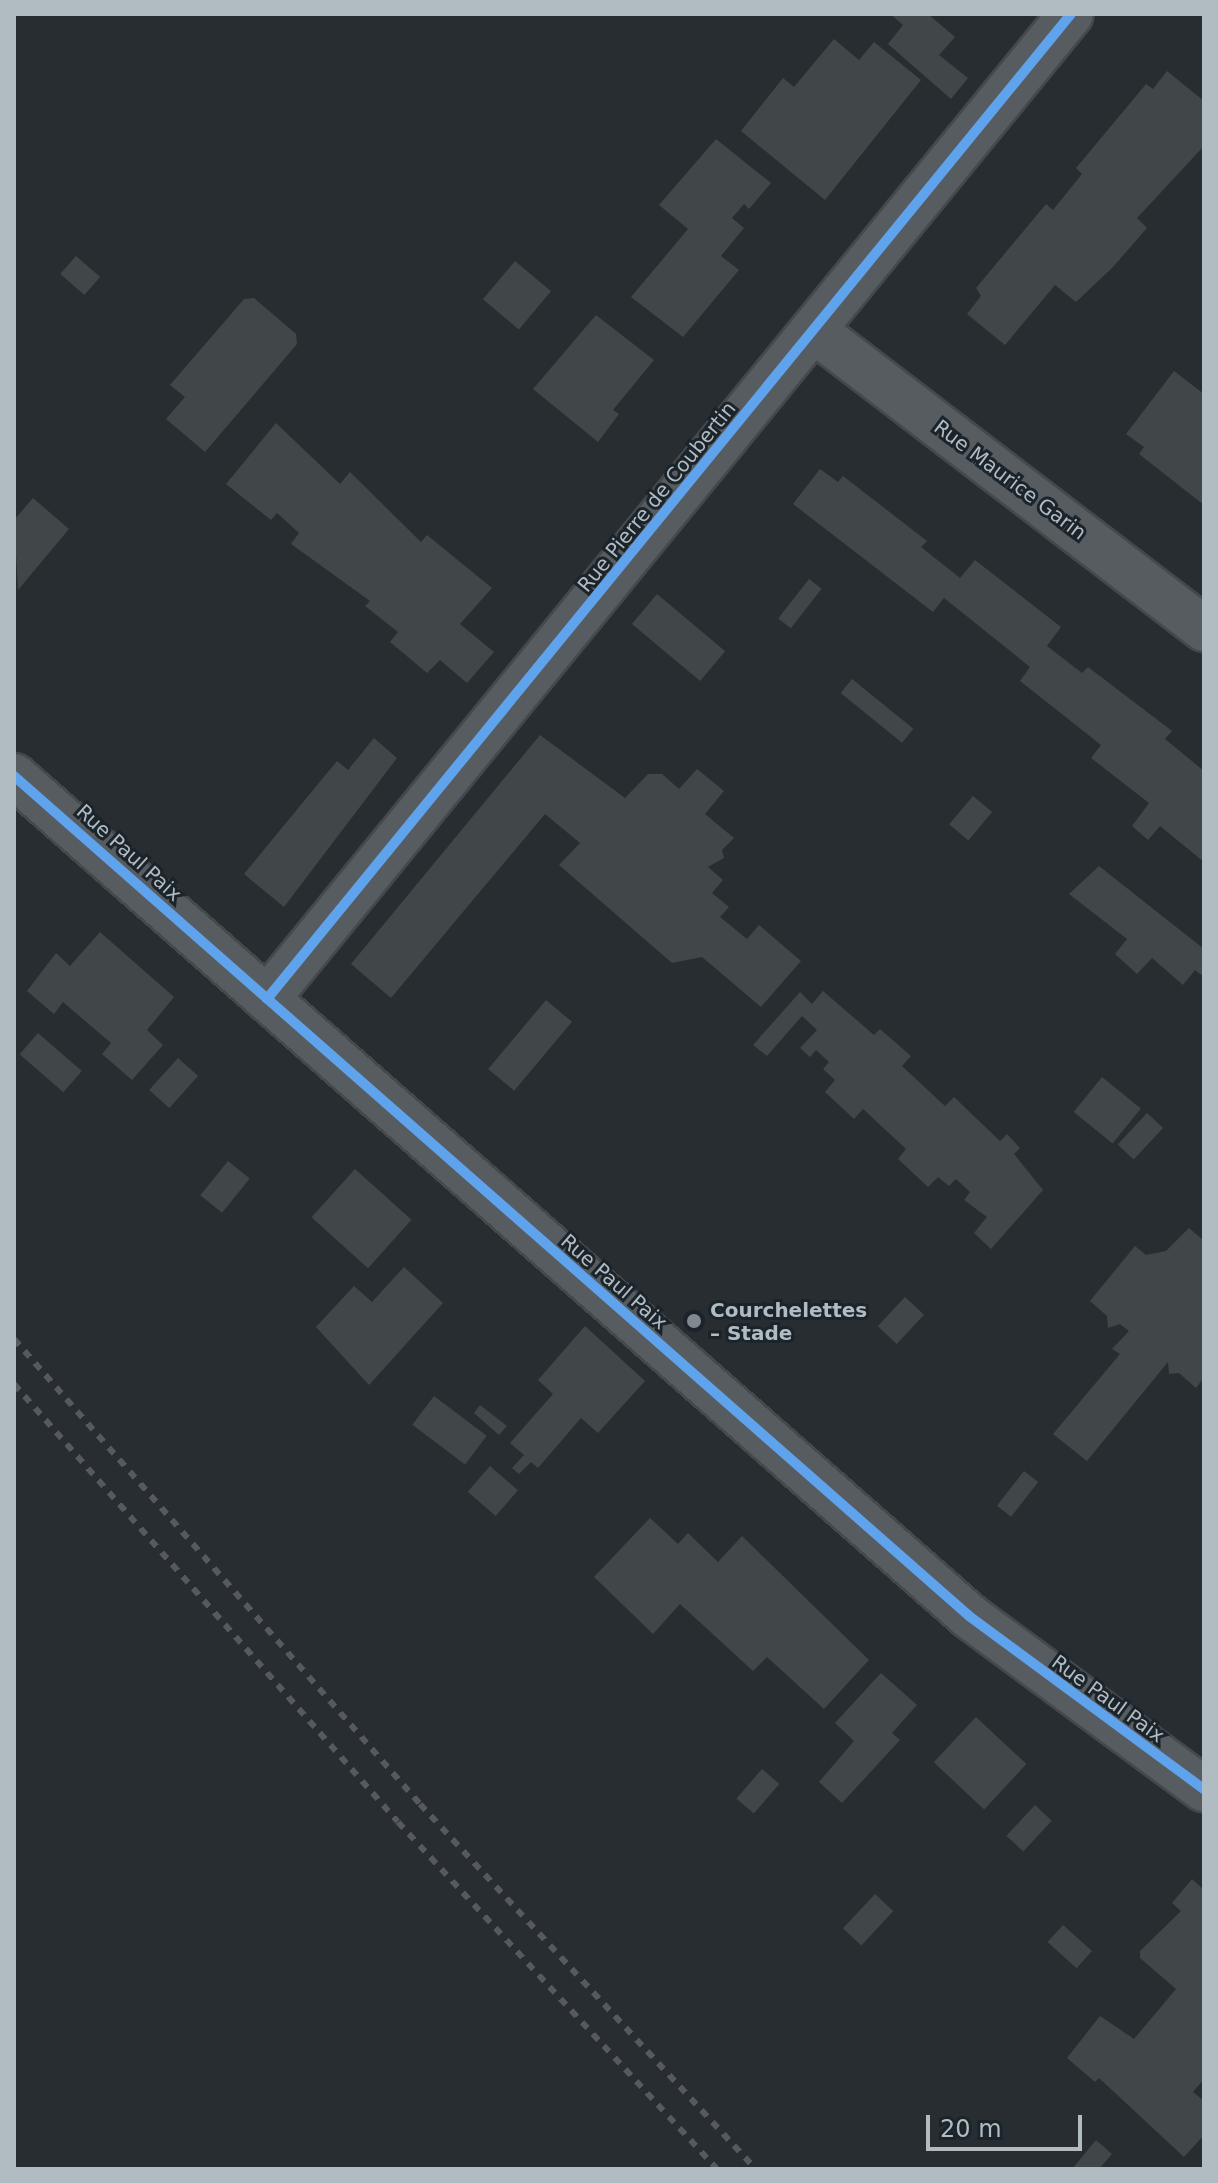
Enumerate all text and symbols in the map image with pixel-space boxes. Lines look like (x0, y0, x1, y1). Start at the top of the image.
street label: Rue Pierre de Coubertin (573, 397, 741, 597)
street label: Rue Maurice Garin (929, 415, 1091, 545)
street label: Rue Paul Paix (71, 800, 187, 906)
street label: Rue Paul Paix (556, 1229, 672, 1335)
place label: Courchelettes – Stade (710, 1298, 867, 1345)
marker: Courchelettes – Stade (685, 1312, 703, 1330)
street label: Rue Paul Paix (1047, 1650, 1169, 1748)
scale bar (930, 2099, 1086, 2149)
text: 20 m (940, 2115, 1002, 2143)

